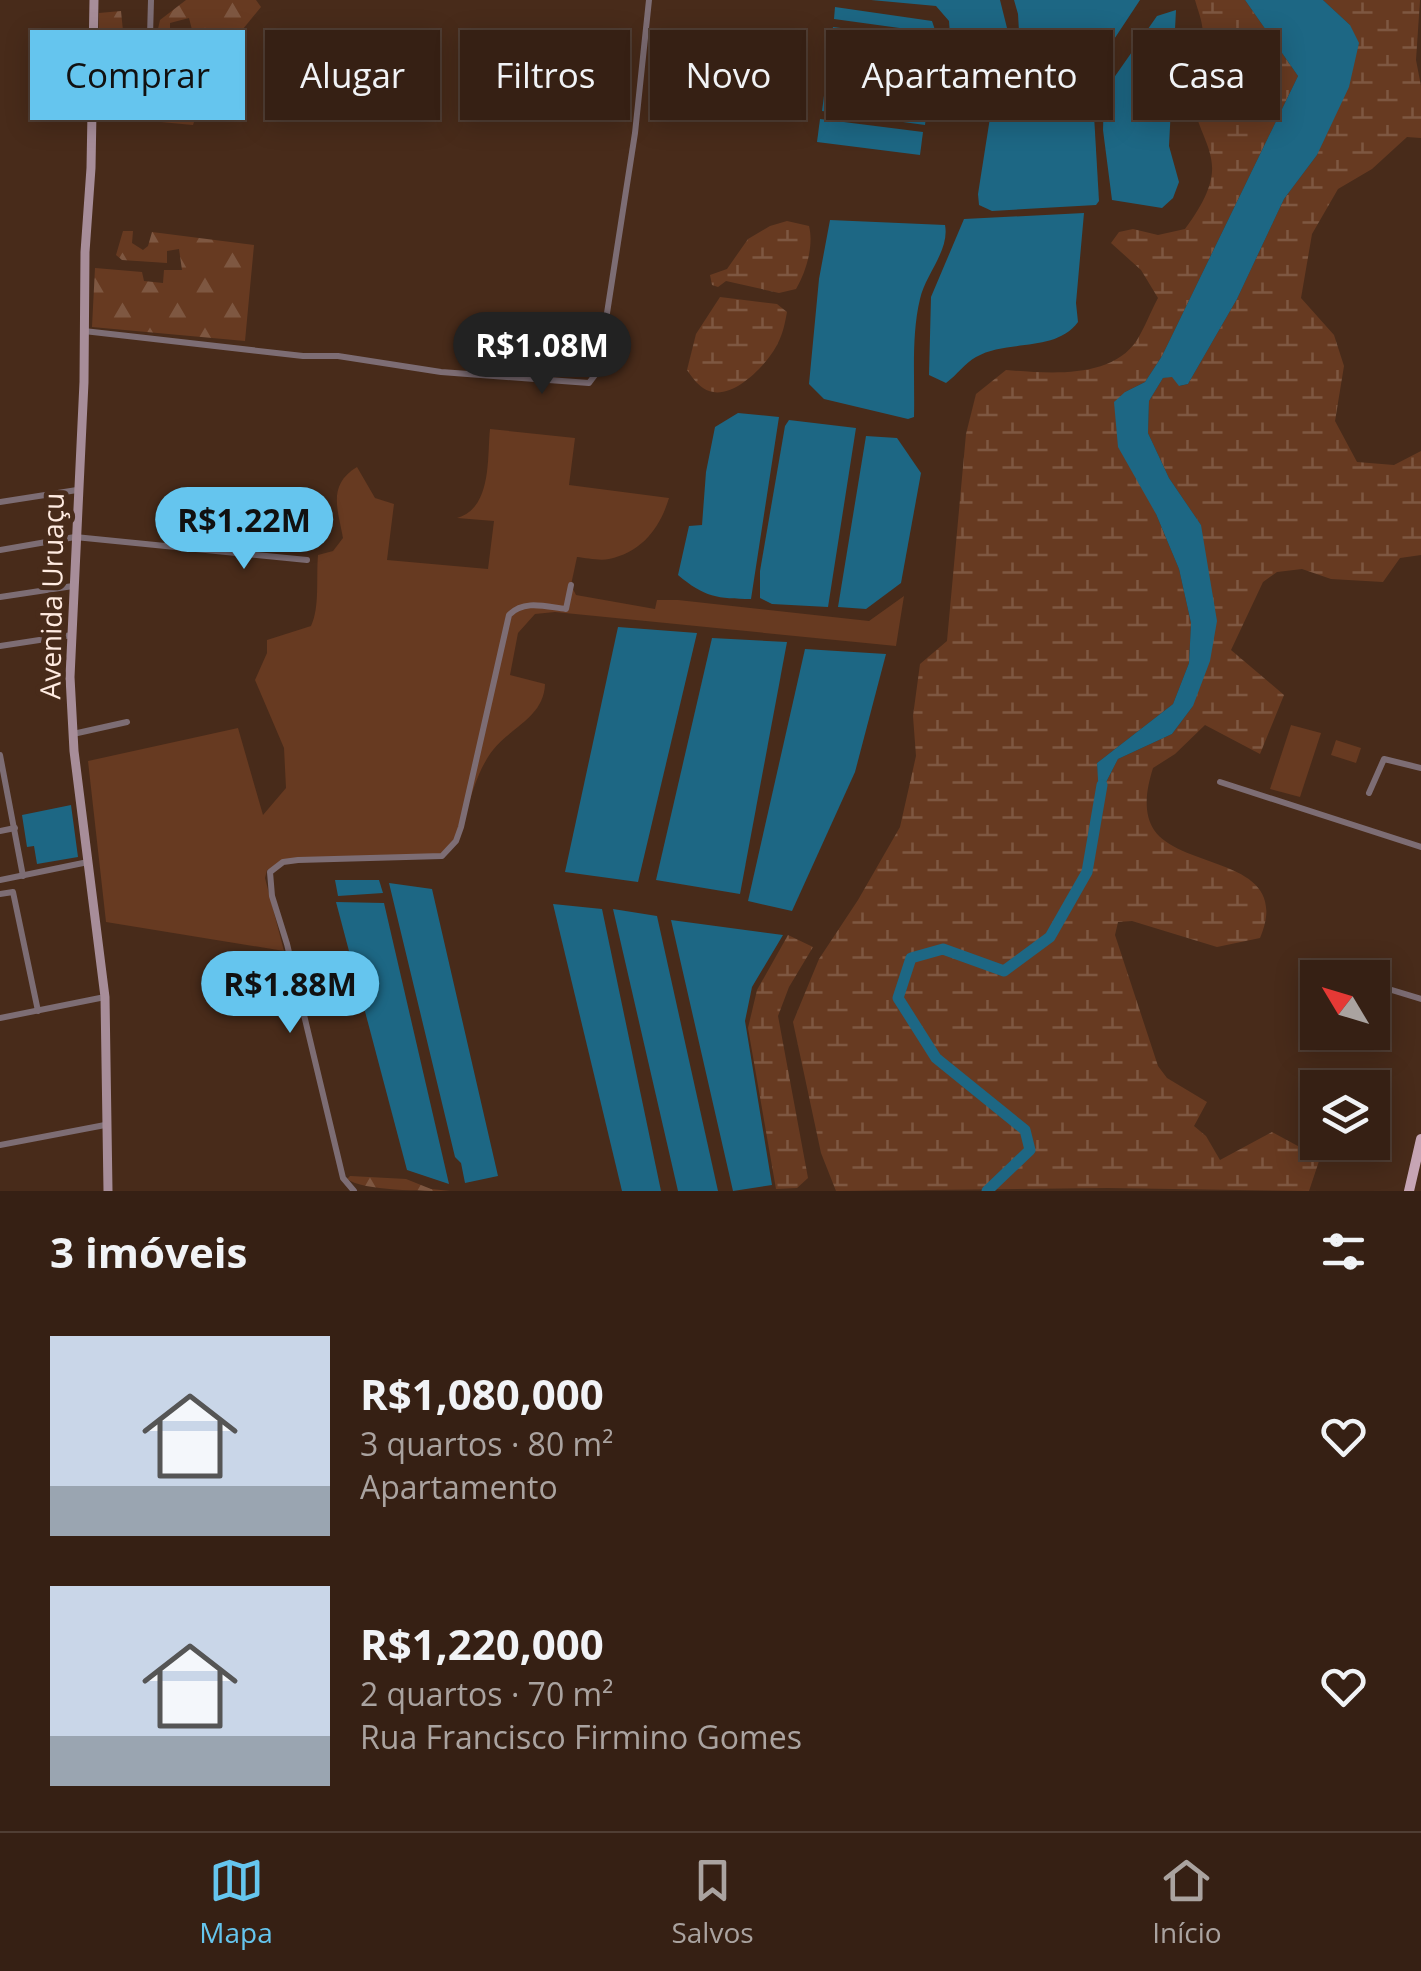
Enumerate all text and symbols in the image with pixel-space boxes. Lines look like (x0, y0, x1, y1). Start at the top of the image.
chip: Comprar (30, 30, 245, 120)
chip: Alugar (265, 30, 440, 120)
chip: Filtros (460, 30, 630, 120)
chip: Novo (650, 30, 806, 120)
chip: Apartamento (826, 30, 1113, 120)
chip: Casa (1133, 30, 1280, 120)
pin: R$1.08M (450, 312, 634, 397)
text: R$1.08M (475, 323, 609, 366)
pin: R$1.22M (152, 487, 336, 572)
street label: Avenida Uruaçu (30, 492, 72, 700)
text: R$1.22M (177, 498, 311, 541)
pin: R$1.88M (198, 951, 382, 1036)
north arrow (1300, 960, 1390, 1050)
map controls (1300, 960, 1390, 1160)
text: R$1.88M (223, 962, 357, 1005)
button: layers (1300, 1070, 1390, 1160)
text: 3 imóveis (50, 1223, 247, 1280)
icon: filters (1316, 1224, 1371, 1279)
text: R$1,080,000 (360, 1365, 604, 1422)
icon: home (130, 1376, 250, 1496)
icon: heart (1316, 1409, 1371, 1464)
text: 3 quartos · 80 m² (360, 1422, 613, 1465)
text: Apartamento (360, 1465, 558, 1508)
text: R$1,220,000 (360, 1615, 604, 1672)
icon: home (130, 1626, 250, 1746)
icon: heart (1316, 1659, 1371, 1714)
text: 2 quartos · 70 m² (360, 1672, 613, 1715)
text: Rua Francisco Firmino Gomes (360, 1715, 802, 1758)
tab: Mapa (199, 1853, 273, 1951)
tab: Salvos (671, 1853, 754, 1951)
tab: Início (1152, 1853, 1222, 1951)

